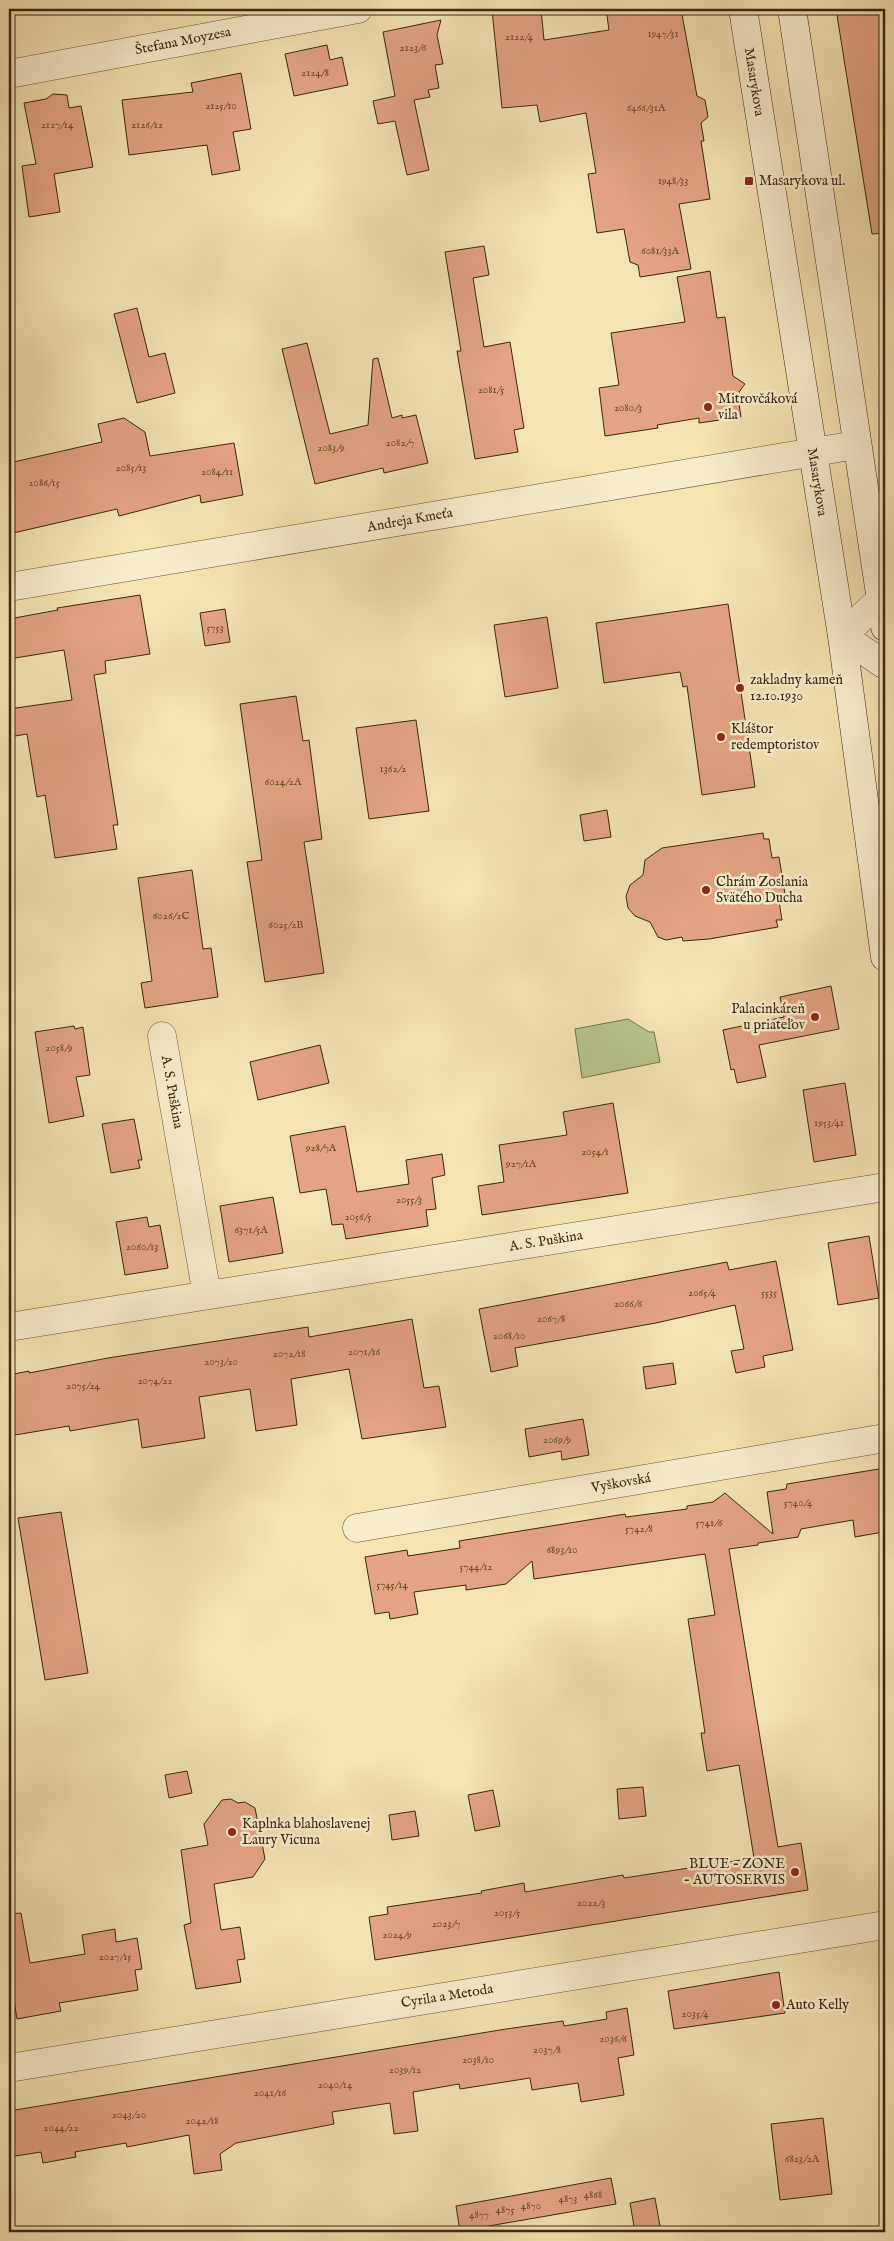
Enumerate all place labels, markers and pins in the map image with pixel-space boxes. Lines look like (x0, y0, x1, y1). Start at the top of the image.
place label: Masarykova ul. (759, 172, 845, 190)
marker: Masarykova ul. (743, 175, 755, 187)
place label: Mitrovčáková vila (718, 390, 798, 424)
marker: Mitrovčáková vila (702, 401, 714, 413)
place label: zakladny kameň 12.10.1930 (750, 671, 843, 705)
marker: zakladny kameň 12.10.1930 (734, 682, 746, 694)
place label: Kláštor redemptoristov (731, 720, 820, 754)
marker: Kláštor redemptoristov (715, 731, 727, 743)
place label: Chrám Zoslania Svätého Ducha (716, 873, 809, 907)
marker: Chrám Zoslania Svätého Ducha (700, 884, 712, 896)
place label: Palacinkáreň u priateľov (731, 1000, 806, 1034)
marker: Palacinkáreň u priateľov (809, 1011, 821, 1023)
place label: Kaplnka blahoslavenej Laury Vicuna (242, 1815, 370, 1849)
marker: Kaplnka blahoslavenej Laury Vicuna (226, 1826, 238, 1838)
place label: BLUE - ZONE - AUTOSERVIS (683, 1855, 785, 1889)
marker: BLUE - ZONE - AUTOSERVIS (789, 1866, 801, 1878)
place label: Auto Kelly (785, 1996, 849, 2014)
marker: Auto Kelly (770, 1999, 782, 2011)

